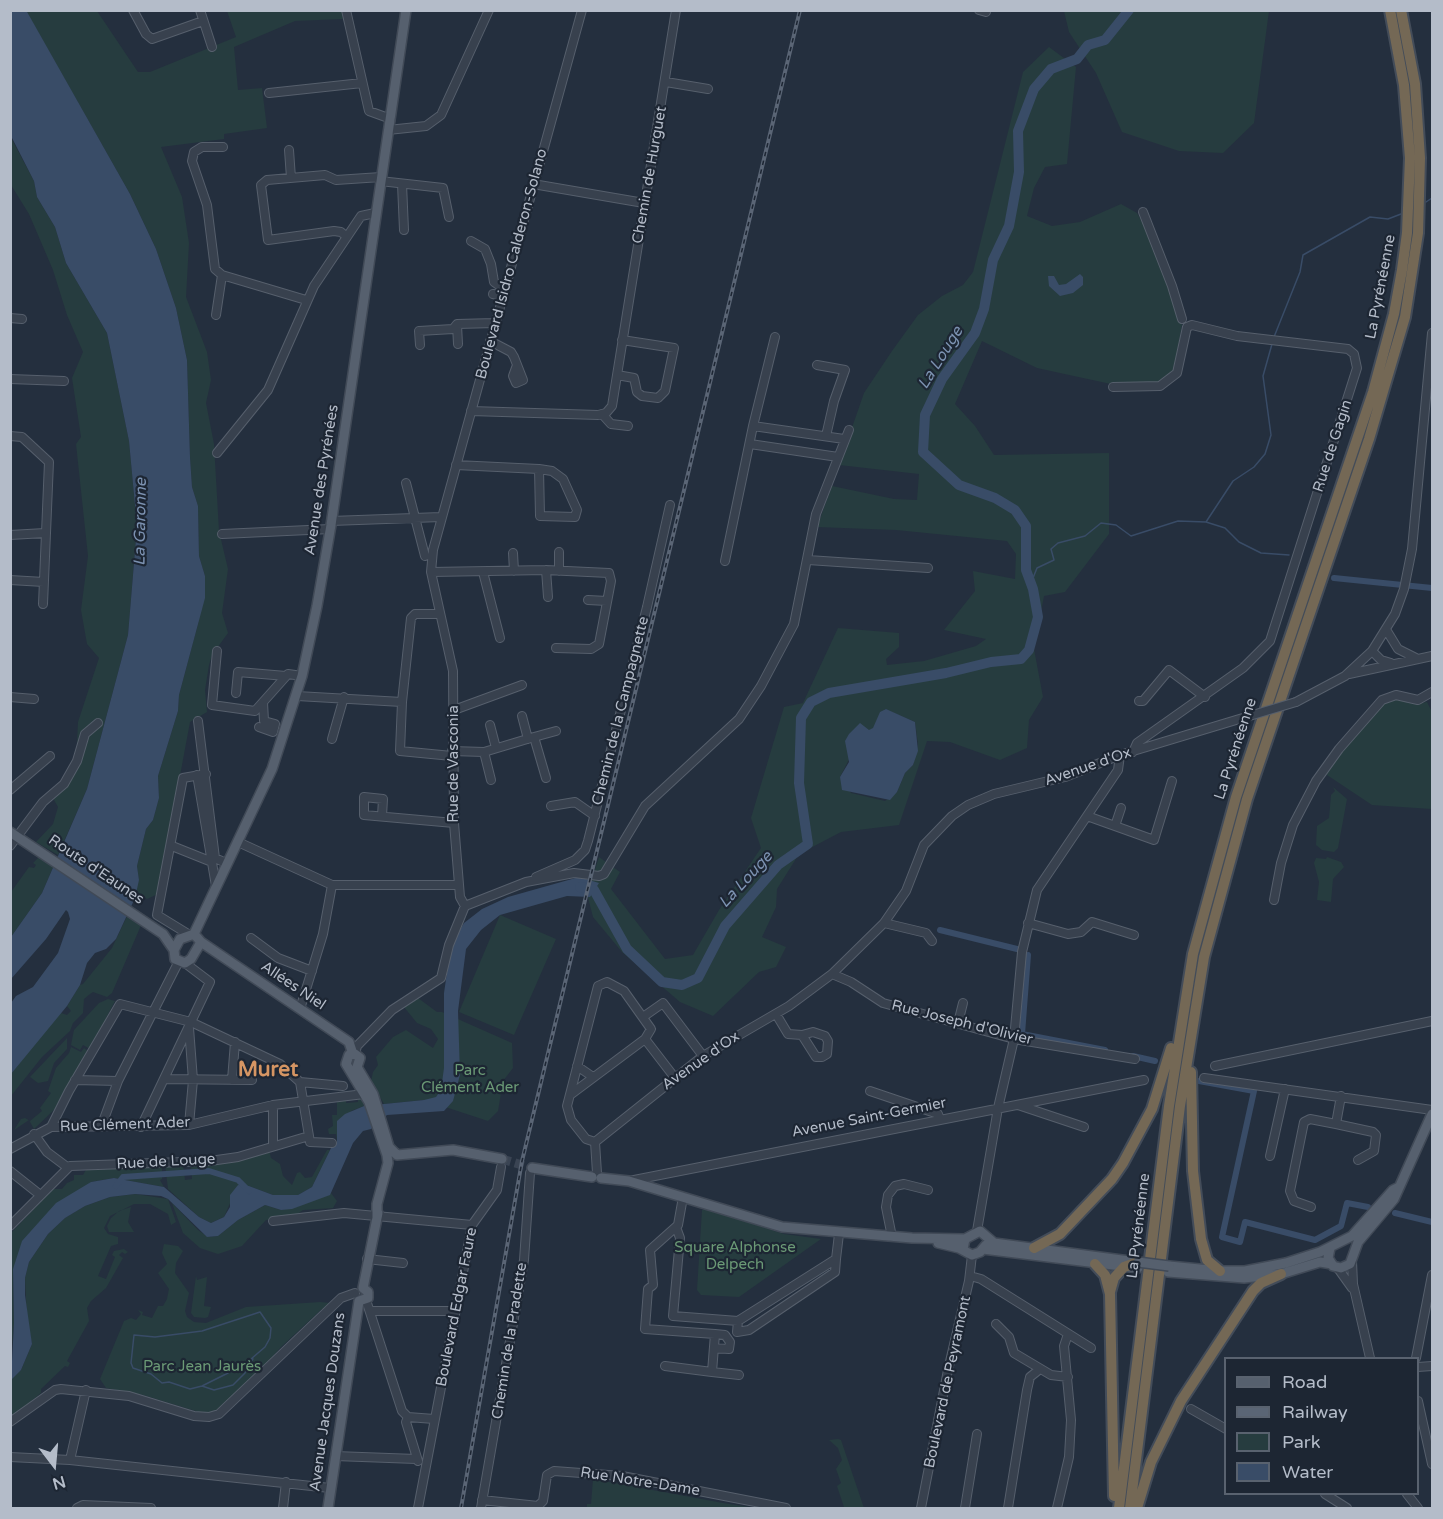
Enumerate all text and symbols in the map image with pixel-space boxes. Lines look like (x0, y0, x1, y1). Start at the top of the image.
street label: Chemin de Hurguet (629, 105, 671, 245)
street label: Boulevard Isidro Calderon-Solano (473, 147, 551, 381)
street label: La Pyrénéenne (1362, 233, 1400, 341)
water label: La Louge (914, 323, 968, 393)
street label: Rue de Gagin (1310, 397, 1356, 495)
street label: Avenue des Pyrénées (301, 403, 343, 557)
water label: La Garonne (131, 478, 151, 566)
street label: Chemin de la Campagnette (589, 615, 653, 807)
street label: La Pyrénéenne (1211, 696, 1261, 802)
street label: Rue de Vasconia (445, 705, 463, 823)
street label: Avenue d'Ox (1042, 744, 1134, 790)
street label: Route d'Eaunes (45, 831, 147, 909)
water label: La Louge (715, 848, 777, 912)
street label: Allées Niel (257, 958, 329, 1014)
street label: Rue Joseph d'Olivier (890, 997, 1034, 1049)
street label: Avenue d'Ox (659, 1028, 743, 1094)
district label: Muret (238, 1057, 298, 1083)
park label: Parc Clément Ader (421, 1062, 519, 1097)
street label: Avenue Saint-Germier (790, 1094, 948, 1142)
street label: Rue Clément Ader (60, 1114, 190, 1136)
street label: Rue de Louge (116, 1150, 216, 1174)
street label: La Pyrénéenne (1124, 1172, 1154, 1280)
street label: Boulevard Edgar Faure (433, 1226, 481, 1388)
park label: Square Alphonse Delpech (674, 1239, 796, 1274)
street label: Chemin de la Pradette (489, 1261, 531, 1421)
street label: Boulevard de Peyramont (921, 1294, 975, 1470)
street label: Avenue Jacques Douzans (307, 1311, 349, 1493)
legend (1224, 1357, 1419, 1495)
park label: Parc Jean Jaurès (143, 1358, 261, 1376)
text: Road (1282, 1371, 1327, 1393)
text: Railway (1282, 1401, 1348, 1423)
text: Park (1282, 1431, 1320, 1453)
north arrow (24, 1435, 84, 1495)
text: Water (1282, 1461, 1333, 1483)
street label: Rue Notre-Dame (579, 1464, 701, 1500)
text: N (50, 1471, 68, 1494)

